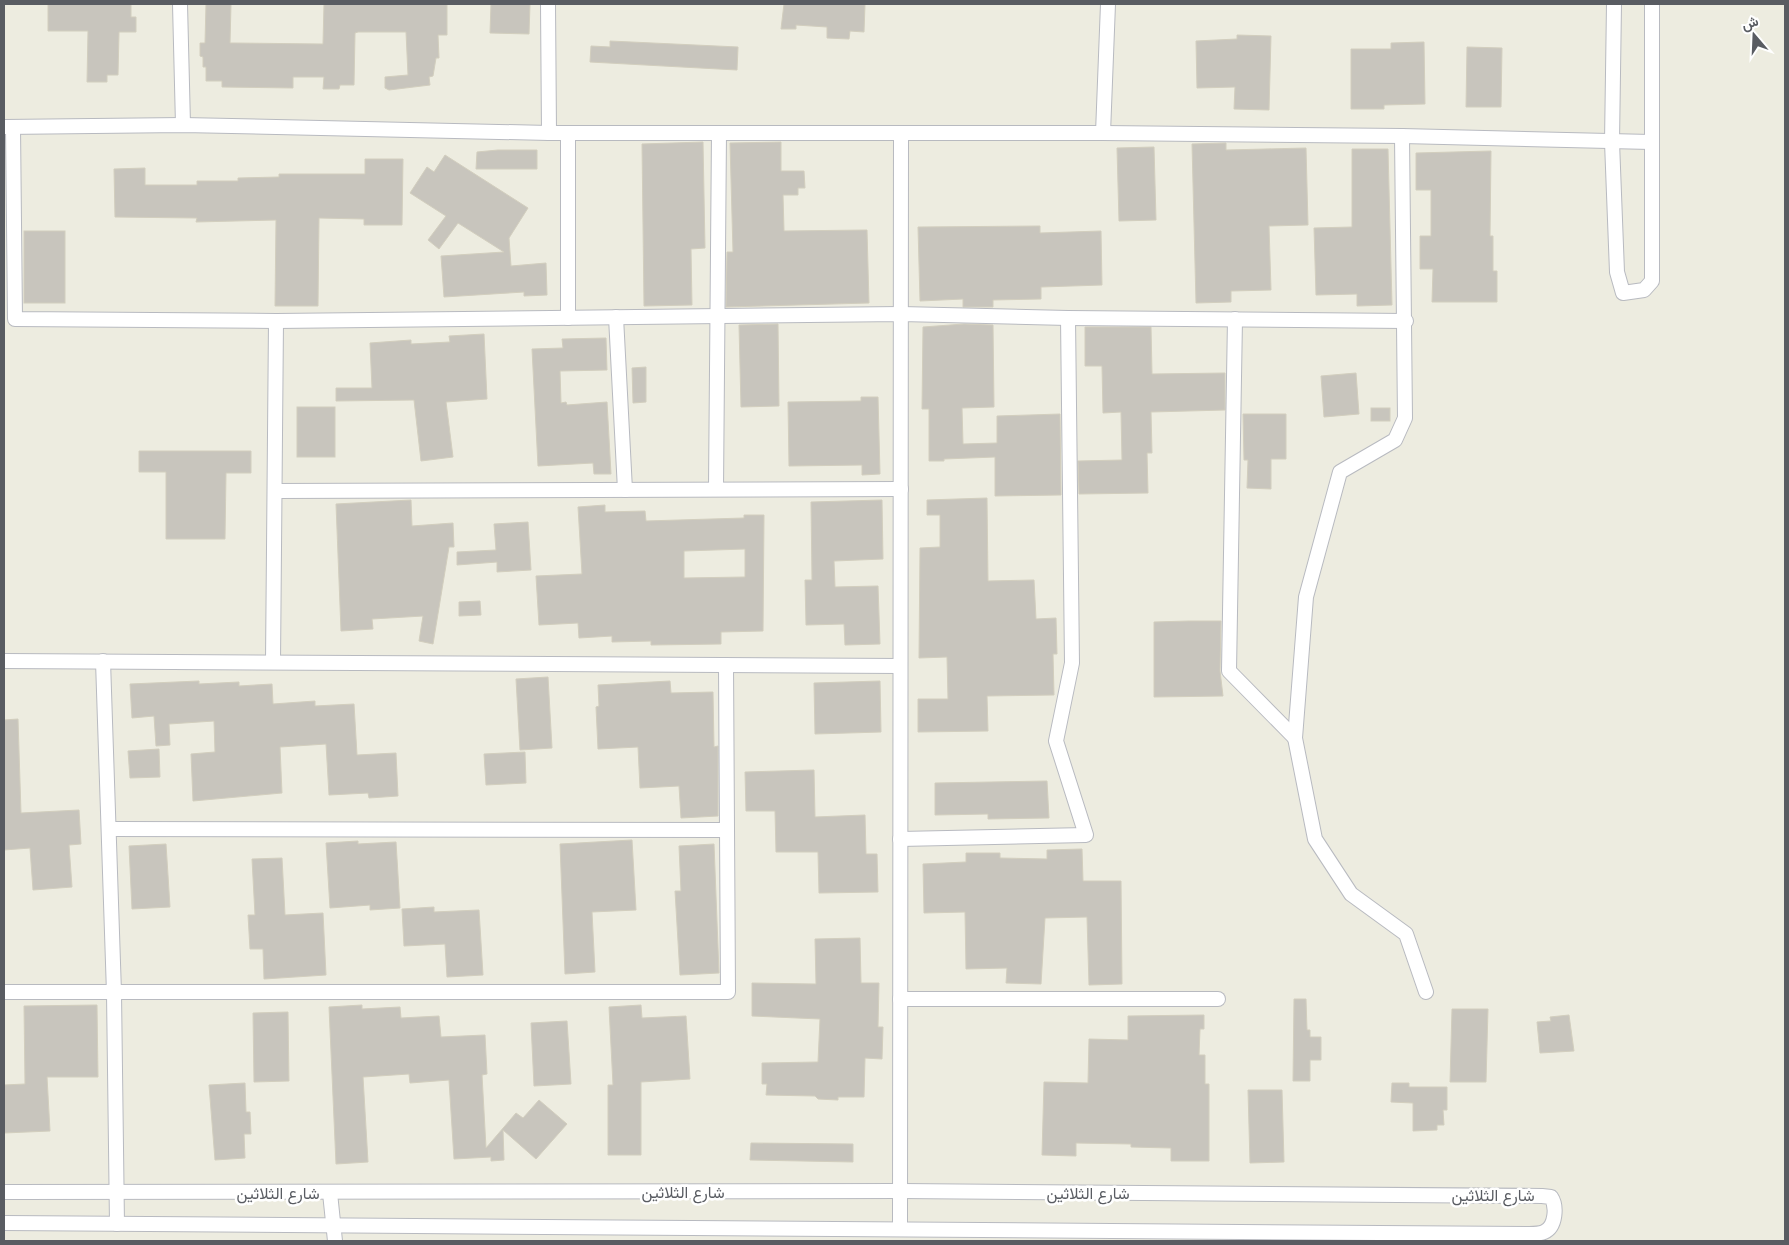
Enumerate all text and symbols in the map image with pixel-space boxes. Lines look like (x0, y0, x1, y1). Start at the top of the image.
north arrow (1729, 10, 1779, 60)
text: ش (1739, 12, 1761, 34)
street label: شارع الثلاثين (641, 1183, 725, 1204)
street label: شارع الثلاثين (236, 1184, 320, 1205)
street label: شارع الثلاثين (1046, 1184, 1130, 1205)
street label: شارع الثلاثين (1451, 1186, 1535, 1207)

